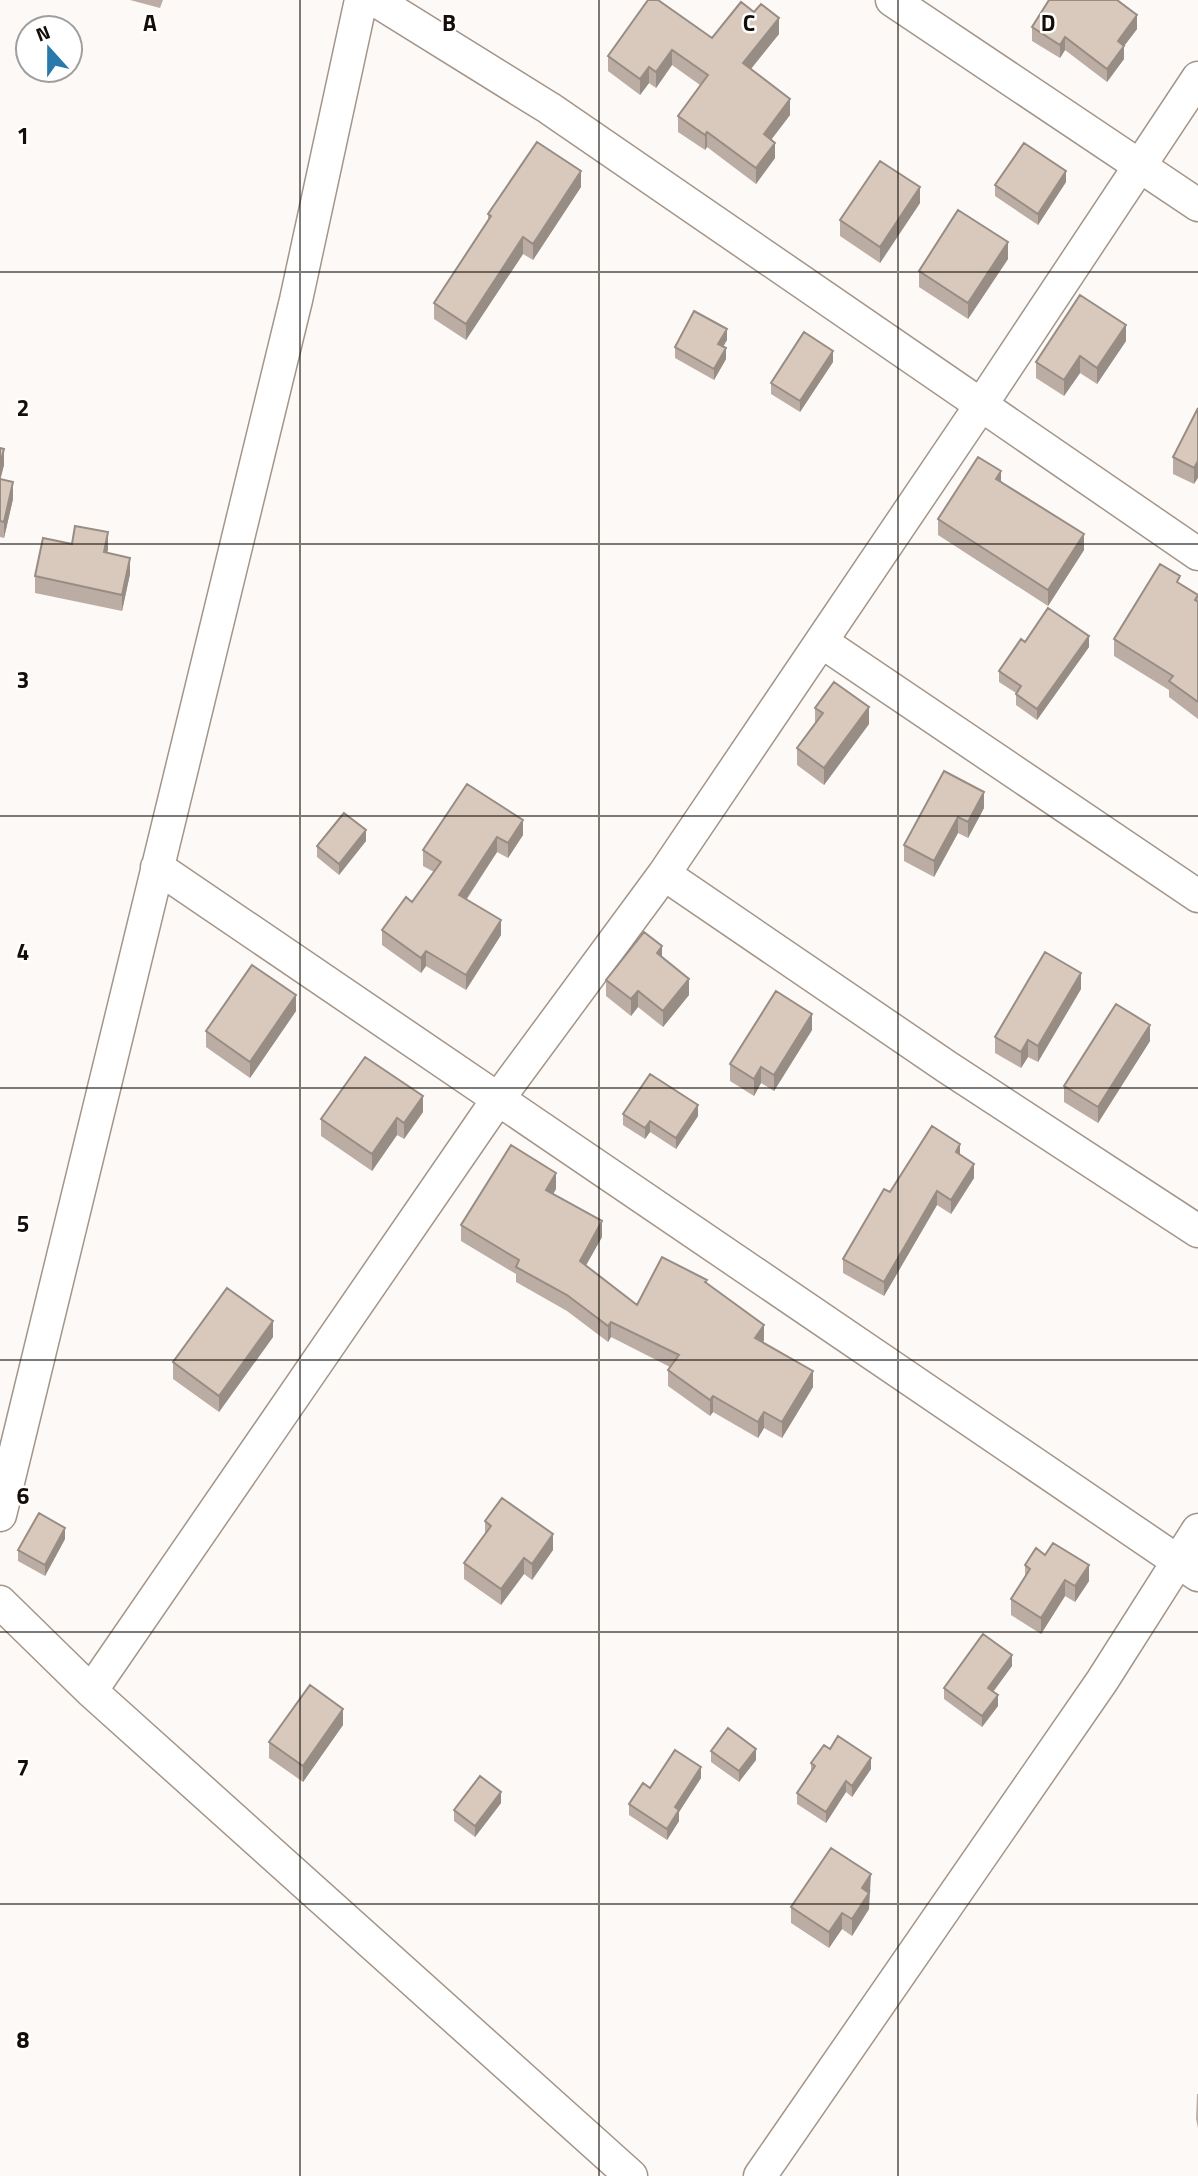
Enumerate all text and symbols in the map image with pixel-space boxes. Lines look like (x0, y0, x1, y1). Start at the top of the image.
text: A (143, 5, 157, 40)
text: B (442, 5, 456, 40)
text: C (743, 5, 755, 40)
text: D (1041, 5, 1055, 40)
north arrow (14, 14, 84, 84)
text: N (31, 17, 54, 49)
text: 1 (17, 118, 29, 153)
text: 2 (17, 390, 29, 425)
text: 3 (17, 662, 29, 697)
text: 4 (17, 934, 29, 969)
text: 5 (17, 1206, 29, 1241)
text: 6 (17, 1478, 30, 1513)
text: 7 (17, 1750, 29, 1785)
text: 8 (17, 2022, 30, 2057)

